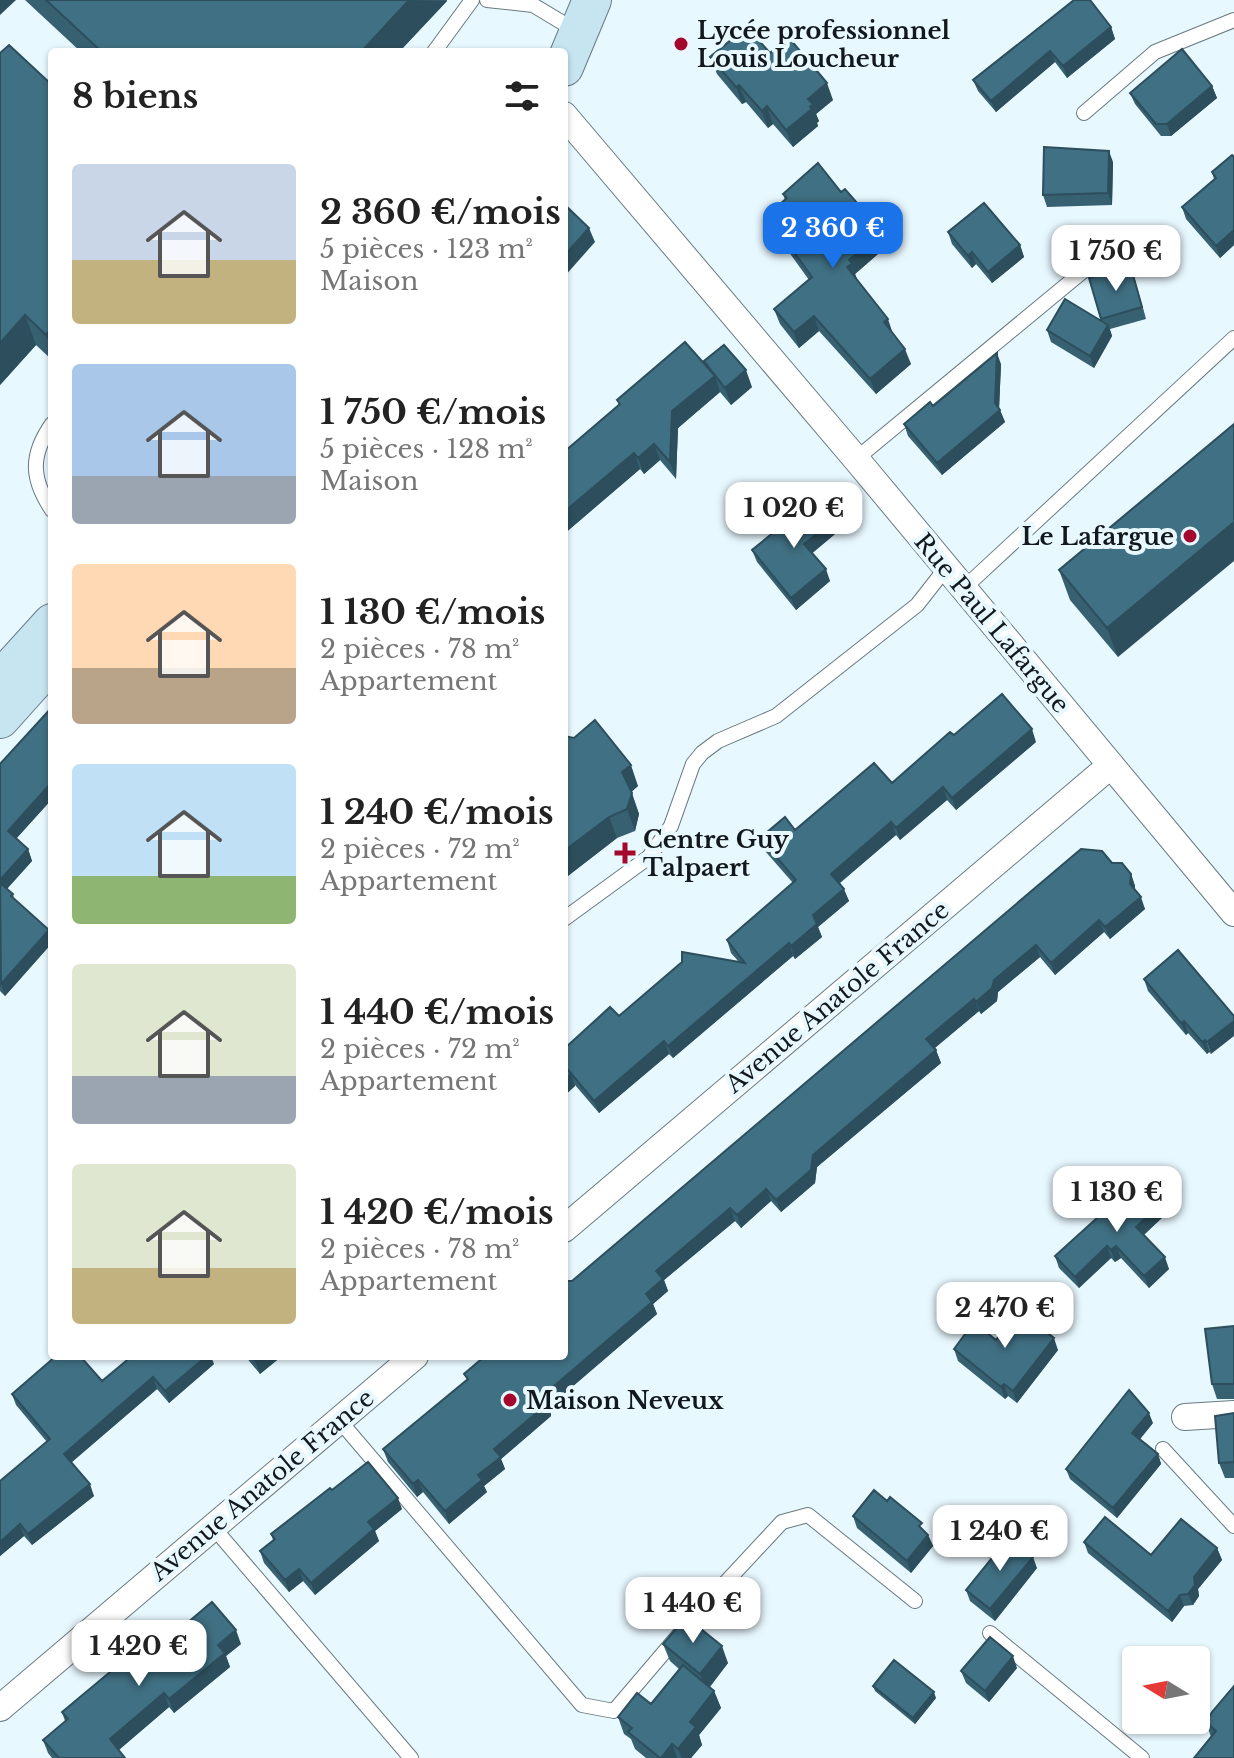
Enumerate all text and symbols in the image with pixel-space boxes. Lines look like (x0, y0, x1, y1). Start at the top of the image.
place label: Lycée professionnel Louis Loucheur (697, 16, 951, 73)
marker: Lycée professionnel Louis Loucheur (672, 35, 690, 53)
icon: filters (500, 74, 544, 118)
text: 8 biens (72, 75, 198, 117)
text: 2 360 €/mois (320, 191, 561, 233)
icon: home (136, 196, 232, 292)
pin: 2 360 € (759, 202, 907, 270)
text: 2 360 € (781, 212, 885, 244)
pin: 1 750 € (1042, 225, 1190, 293)
text: 5 pièces · 123 m² (320, 233, 533, 265)
text: 1 750 € (1069, 235, 1163, 267)
text: Maison (320, 265, 418, 297)
text: 1 750 €/mois (320, 391, 546, 433)
icon: home (136, 396, 232, 492)
text: 5 pièces · 128 m² (320, 433, 533, 465)
text: Maison (320, 465, 418, 497)
pin: 1 020 € (720, 482, 868, 550)
text: 1 020 € (743, 492, 845, 524)
place label: Le Lafargue (1022, 522, 1174, 551)
street label: Rue Paul Lafargue (908, 527, 1076, 719)
marker: Le Lafargue (1181, 527, 1199, 545)
text: 1 130 €/mois (320, 591, 545, 633)
icon: home (136, 596, 232, 692)
text: 2 pièces · 78 m² (320, 633, 519, 665)
text: Appartement (320, 665, 497, 697)
text: 1 240 €/mois (320, 791, 554, 833)
icon: home (136, 796, 232, 892)
place label: Centre Guy Talpaert (643, 825, 789, 882)
text: 2 pièces · 72 m² (320, 833, 520, 865)
marker: Centre Guy Talpaert (614, 842, 636, 864)
text: Appartement (320, 865, 497, 897)
street label: Avenue Anatole France (719, 895, 955, 1100)
text: 1 440 €/mois (320, 991, 554, 1033)
icon: home (136, 996, 232, 1092)
text: 2 pièces · 72 m² (320, 1033, 520, 1065)
text: Appartement (320, 1065, 497, 1097)
pin: 1 130 € (1043, 1166, 1191, 1234)
text: 1 130 € (1071, 1176, 1163, 1208)
text: 1 420 €/mois (320, 1191, 554, 1233)
icon: home (136, 1196, 232, 1292)
text: 2 pièces · 78 m² (320, 1233, 519, 1265)
text: Appartement (320, 1265, 497, 1297)
pin: 2 470 € (931, 1282, 1079, 1350)
text: 2 470 € (955, 1292, 1055, 1324)
street label: Avenue Anatole France (144, 1383, 380, 1588)
place label: Maison Neveux (526, 1386, 724, 1415)
marker: Maison Neveux (501, 1391, 519, 1409)
pin: 1 240 € (926, 1505, 1074, 1573)
text: 1 240 € (951, 1515, 1049, 1547)
pin: 1 440 € (619, 1577, 767, 1645)
text: 1 440 € (643, 1587, 743, 1619)
pin: 1 420 € (65, 1620, 213, 1688)
text: 1 420 € (90, 1630, 188, 1662)
north arrow (1122, 1646, 1210, 1734)
map controls (1122, 1646, 1210, 1734)

